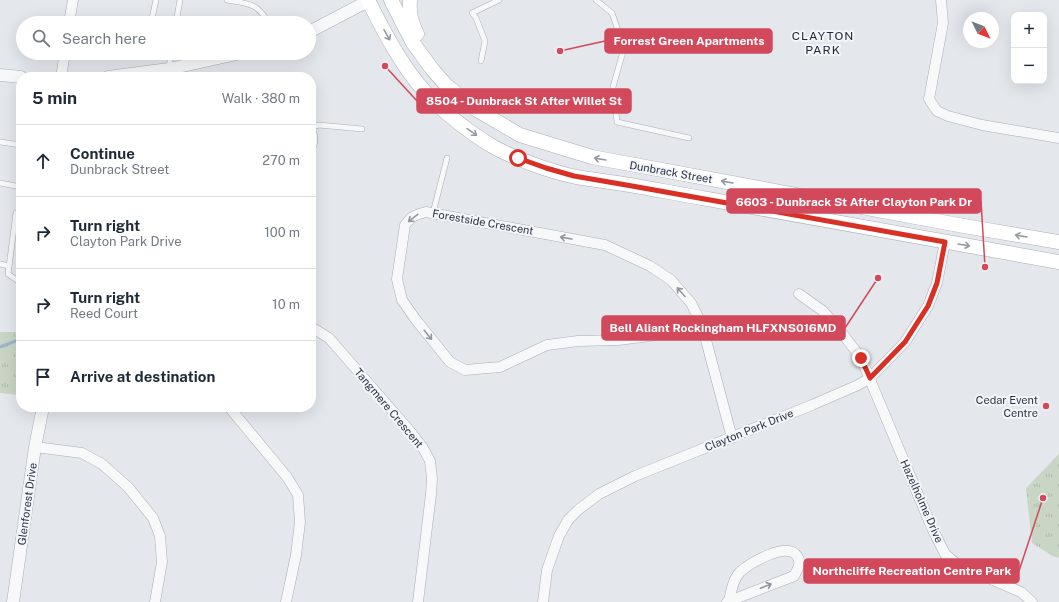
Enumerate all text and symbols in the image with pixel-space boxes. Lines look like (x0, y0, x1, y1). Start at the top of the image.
north arrow (963, 12, 999, 48)
map controls (1011, 12, 1047, 84)
button: + (1011, 12, 1047, 48)
search box (16, 16, 316, 60)
icon: search (30, 27, 52, 49)
one-way arrow (383, 29, 391, 41)
callout: Forrest Green Apartments (605, 29, 772, 53)
district label: CLAYTON PARK (792, 29, 854, 57)
text: Search here (62, 30, 146, 47)
text: Forrest Green Apartments (614, 34, 764, 48)
button: − (1011, 48, 1047, 84)
text: 5 min (32, 88, 77, 108)
callout: 8504 - Dunbrack St After Willet St (417, 89, 631, 113)
text: Walk · 380 m (222, 91, 300, 106)
text: 8504 - Dunbrack St After Willet St (426, 94, 622, 108)
one-way arrow (466, 128, 477, 136)
text: Continue (70, 145, 135, 162)
route start (509, 149, 527, 167)
icon: ahead (32, 150, 54, 172)
text: 270 m (262, 153, 300, 168)
one-way arrow (593, 154, 606, 162)
street label: Dunbrack Street (629, 159, 713, 185)
text: Dunbrack Street (70, 162, 169, 177)
one-way arrow (721, 178, 734, 186)
callout: 6603 - Dunbrack St After Clayton Park Dr (727, 189, 981, 213)
text: 6603 - Dunbrack St After Clayton Park Dr (736, 195, 972, 209)
street label: Forestside Crescent (431, 207, 535, 237)
one-way arrow (407, 214, 418, 223)
text: Turn right (70, 217, 140, 234)
icon: right (32, 222, 54, 244)
text: 100 m (264, 225, 300, 240)
one-way arrow (1014, 232, 1027, 240)
one-way arrow (560, 233, 573, 241)
text: Clayton Park Drive (70, 234, 182, 249)
one-way arrow (957, 242, 970, 250)
one-way arrow (677, 287, 686, 297)
text: Turn right (70, 289, 140, 306)
icon: right (32, 294, 54, 316)
text: 10 m (272, 297, 300, 312)
text: Reed Court (70, 306, 138, 321)
callout: Bell Aliant Rockingham HLFXNS016MD (602, 316, 845, 340)
text: Bell Aliant Rockingham HLFXNS016MD (610, 321, 837, 335)
one-way arrow (424, 330, 433, 341)
route end (852, 349, 870, 367)
icon: arrive (32, 366, 54, 388)
street label: Tangmere Crescent (352, 366, 426, 450)
text: Arrive at destination (70, 368, 215, 385)
place label: Cedar Event Centre (976, 394, 1038, 419)
marker: Cedar Event Centre (1041, 401, 1051, 411)
street label: Clayton Park Drive (703, 407, 795, 453)
street label: Hazelholme Drive (898, 458, 946, 544)
street label: Glenforest Drive (15, 462, 39, 546)
callout: Northcliffe Recreation Centre Park (804, 559, 1019, 583)
text: Northcliffe Recreation Centre Park (813, 564, 1012, 578)
one-way arrow (759, 582, 771, 590)

